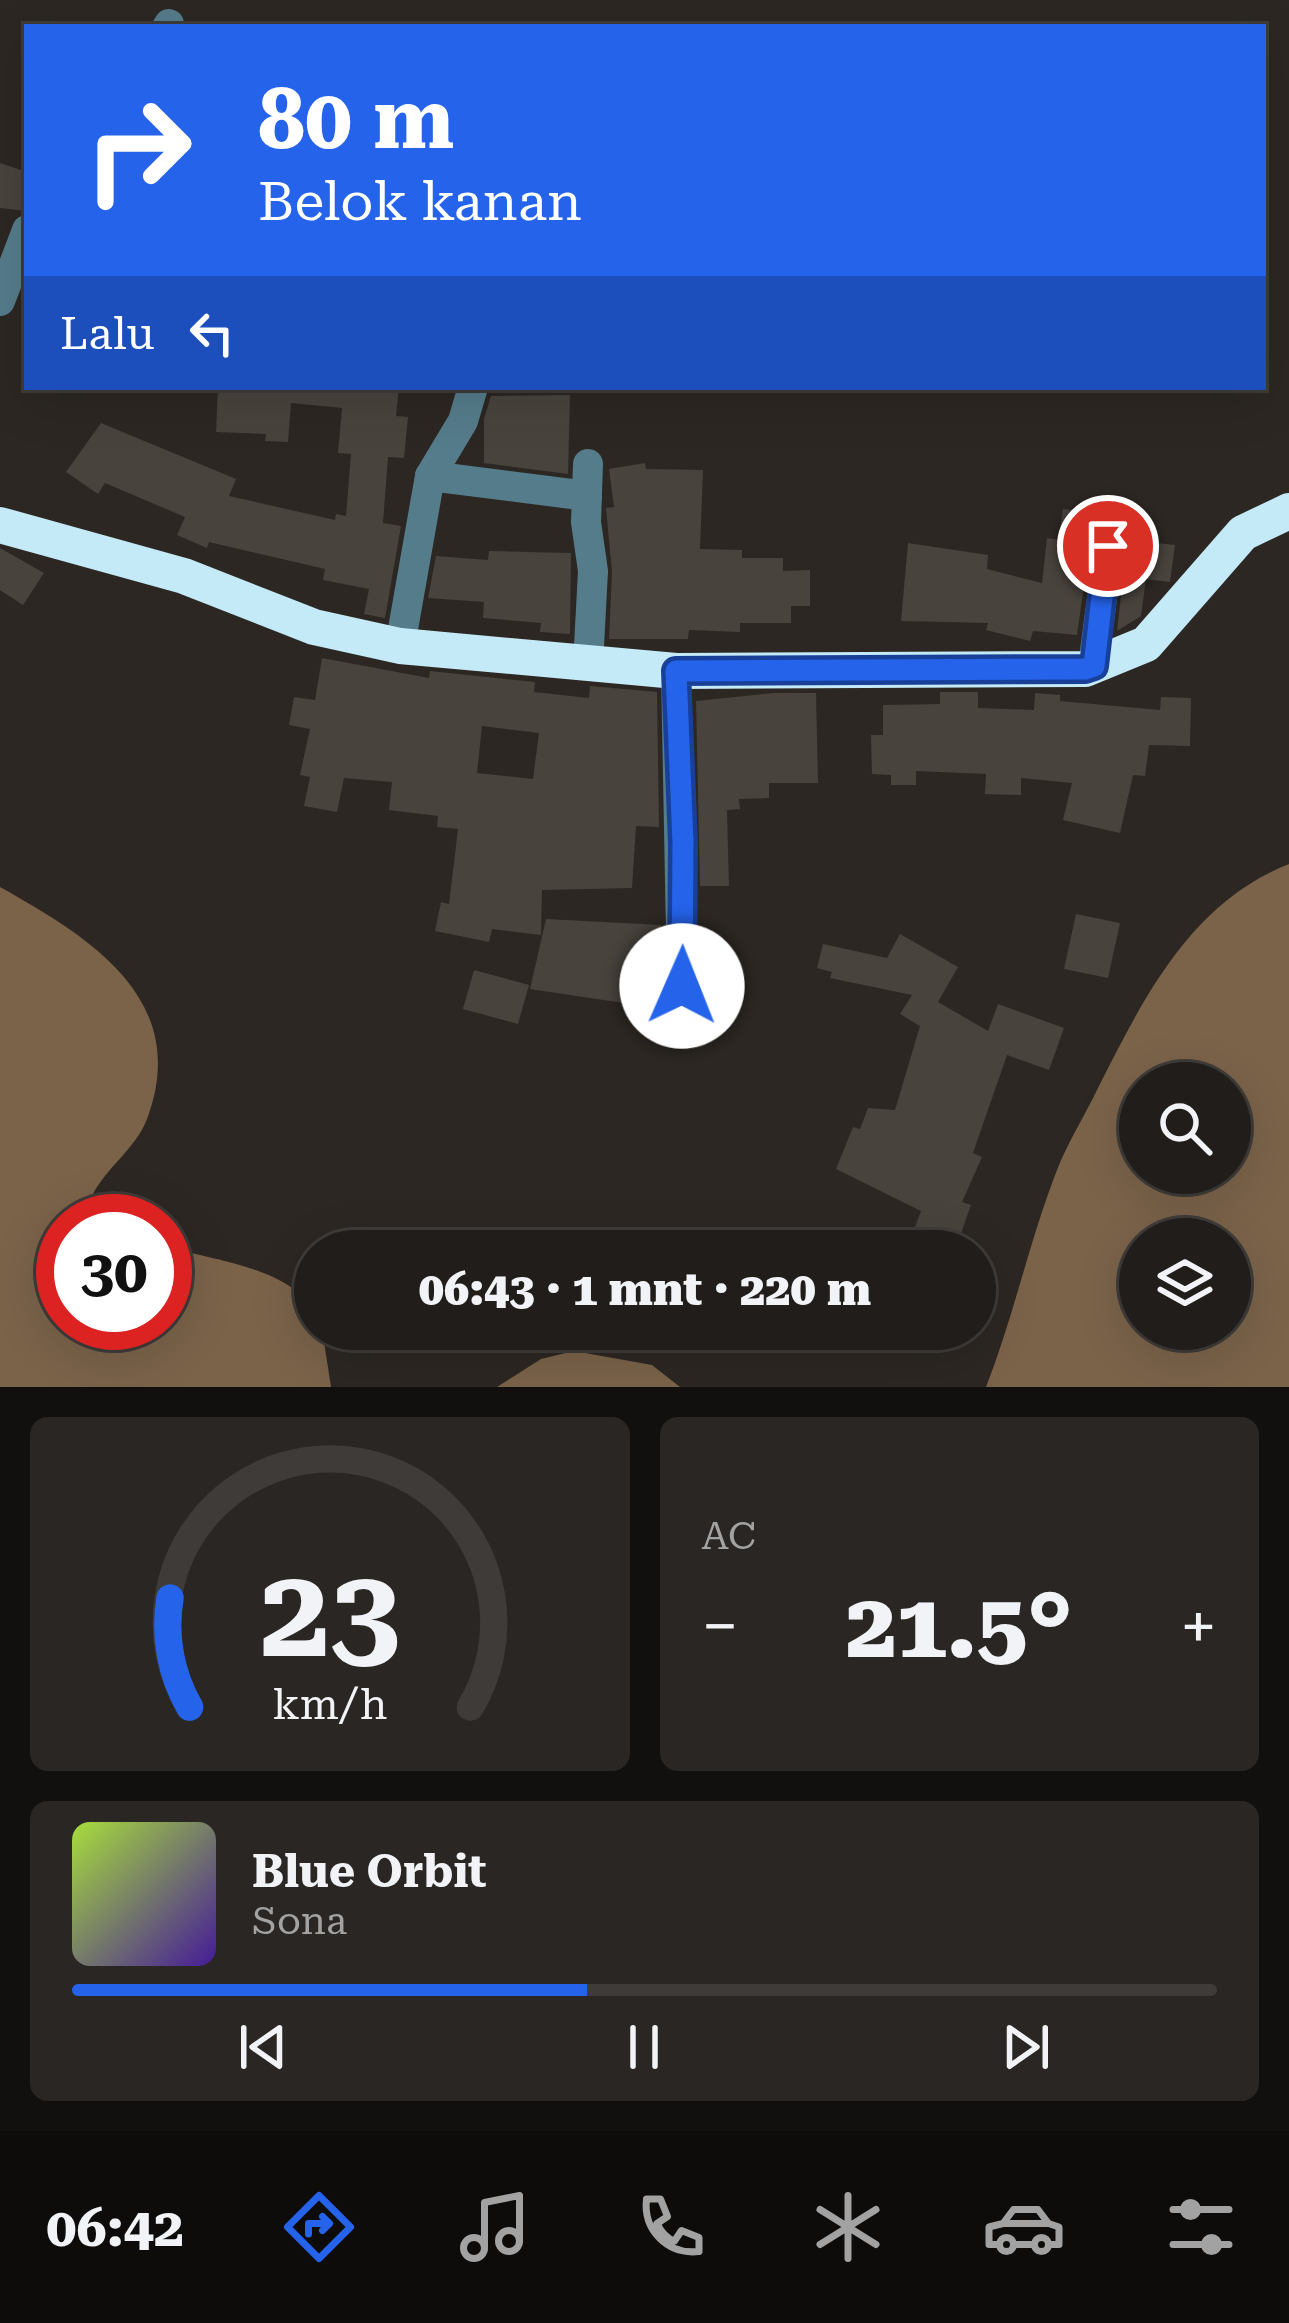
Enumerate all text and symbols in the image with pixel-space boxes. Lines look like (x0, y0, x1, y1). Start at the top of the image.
text: 80 m (258, 70, 454, 168)
icon: right (60, 72, 216, 228)
text: Belok kanan (258, 170, 582, 233)
icon: left (179, 300, 245, 366)
text: Lalu (60, 307, 155, 360)
pin (1057, 495, 1159, 597)
icon: arrive (1075, 513, 1141, 579)
position arrow (619, 923, 745, 1049)
map controls (1119, 1062, 1251, 1350)
button: search (1119, 1062, 1251, 1194)
speed limit sign: 30 (36, 1194, 192, 1350)
button: layers (1119, 1218, 1251, 1350)
text: 06:43 · 1 mnt · 220 m (419, 1263, 871, 1316)
text: AC (702, 1513, 756, 1559)
text: 23 (260, 1540, 400, 1686)
text: 21.5° (846, 1574, 1072, 1679)
text: − (702, 1588, 738, 1665)
text: + (1180, 1588, 1217, 1665)
text: km/h (272, 1679, 387, 1729)
text: Blue Orbit (252, 1845, 487, 1898)
text: Sona (252, 1898, 347, 1944)
icon: previous (230, 2014, 296, 2080)
icon: pause (611, 2014, 677, 2080)
icon: next (993, 2014, 1059, 2080)
icon: directions (277, 2185, 361, 2269)
icon: music (453, 2185, 537, 2269)
icon: phone (629, 2185, 713, 2269)
icon: climate (806, 2185, 890, 2269)
icon: car (982, 2185, 1066, 2269)
icon: filters (1159, 2185, 1243, 2269)
text: 06:42 (46, 2196, 184, 2259)

